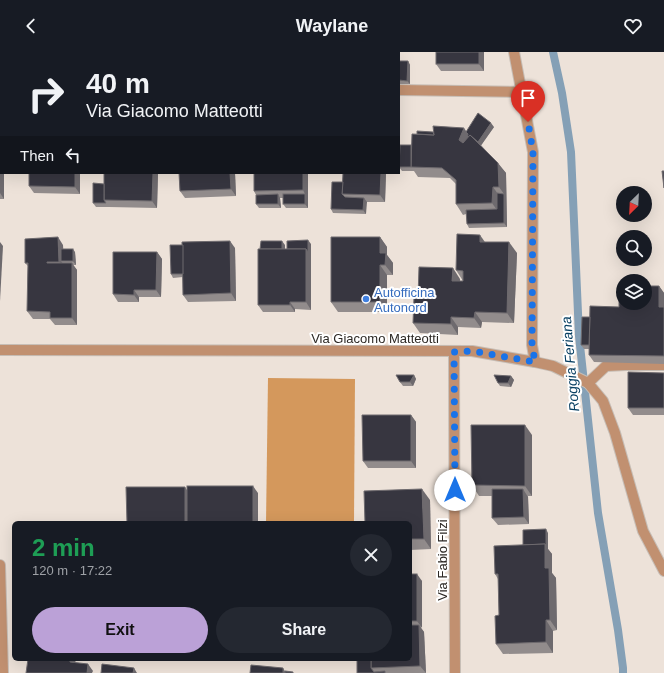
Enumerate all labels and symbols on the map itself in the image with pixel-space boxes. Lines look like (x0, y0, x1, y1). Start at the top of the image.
pin (511, 81, 545, 122)
north arrow (616, 186, 652, 222)
place label: Autofficina Autonord (374, 285, 435, 315)
marker: Autofficina Autonord (361, 294, 371, 304)
water label: Roggia Feriana (558, 315, 582, 412)
street label: Via Giacomo Matteotti (311, 331, 439, 346)
position arrow (434, 469, 476, 511)
street label: Via Fabio Filzi (435, 519, 450, 601)

